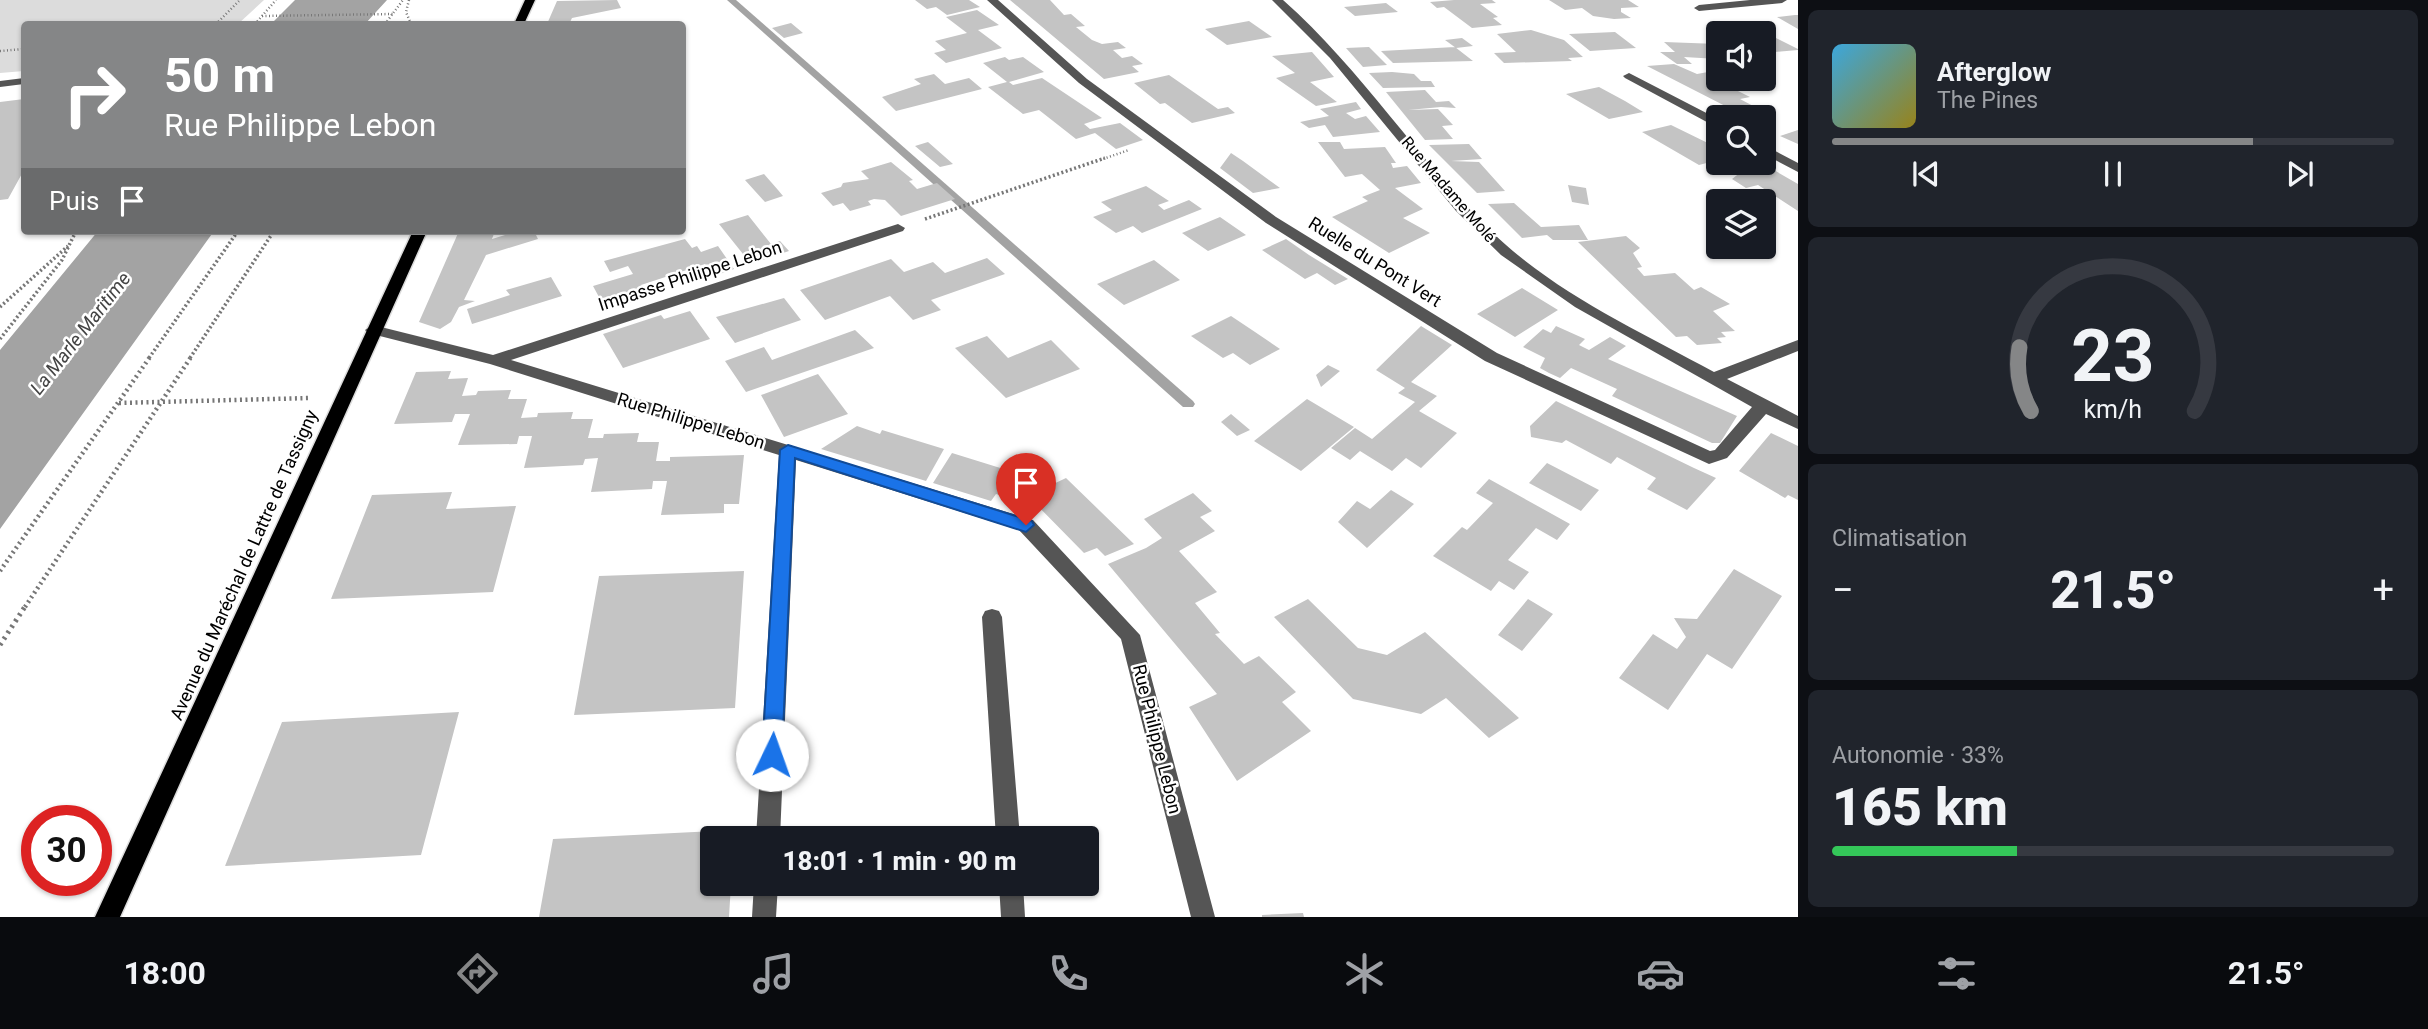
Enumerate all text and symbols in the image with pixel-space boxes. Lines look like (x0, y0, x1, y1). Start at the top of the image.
map controls (1706, 21, 1776, 259)
button: sound (1706, 21, 1776, 91)
text: 50 m (164, 47, 275, 104)
icon: right (49, 49, 140, 140)
text: Afterglow (1937, 57, 2051, 87)
text: The Pines (1937, 87, 2038, 114)
button: search (1706, 105, 1776, 175)
text: Rue Philippe Lebon (164, 106, 436, 144)
street label: Rue Madame Molé (1398, 133, 1500, 246)
icon: previous (1907, 155, 1945, 193)
icon: pause (2094, 155, 2132, 193)
icon: next (2281, 155, 2319, 193)
icon: arrive (113, 182, 151, 220)
text: Puis (49, 186, 99, 216)
button: layers (1706, 189, 1776, 259)
street label: Ruelle du Pont Vert (1305, 212, 1446, 311)
street label: Impasse Philippe Lebon (596, 236, 784, 315)
water label: La Marle Maritime (25, 267, 136, 399)
text: 23 (2071, 314, 2155, 400)
street label: Rue Philippe Lebon (615, 388, 767, 453)
text: km/h (2084, 395, 2142, 424)
street label: Avenue du Maréchal de Lattre de Tassigny (165, 406, 322, 723)
pin (996, 453, 1056, 525)
icon: arrive (1007, 464, 1045, 502)
text: Climatisation (1832, 525, 1967, 552)
text: 21.5° (2050, 560, 2176, 621)
text: − (1832, 568, 1854, 612)
text: + (2372, 568, 2394, 612)
street label: Rue Philippe Lebon (1129, 662, 1186, 816)
position arrow (735, 718, 809, 792)
text: Autonomie · 33% (1832, 742, 2004, 769)
text: 165 km (1832, 777, 2008, 838)
speed limit sign: 30 (21, 805, 112, 896)
text: 18:01 · 1 min · 90 m (782, 846, 1017, 876)
icon: directions (453, 949, 502, 998)
icon: music (749, 949, 798, 998)
icon: phone (1044, 949, 1093, 998)
icon: climate (1340, 949, 1389, 998)
icon: car (1636, 949, 1685, 998)
icon: filters (1932, 949, 1981, 998)
text: 18:00 (123, 954, 206, 992)
text: 21.5° (2228, 954, 2304, 992)

